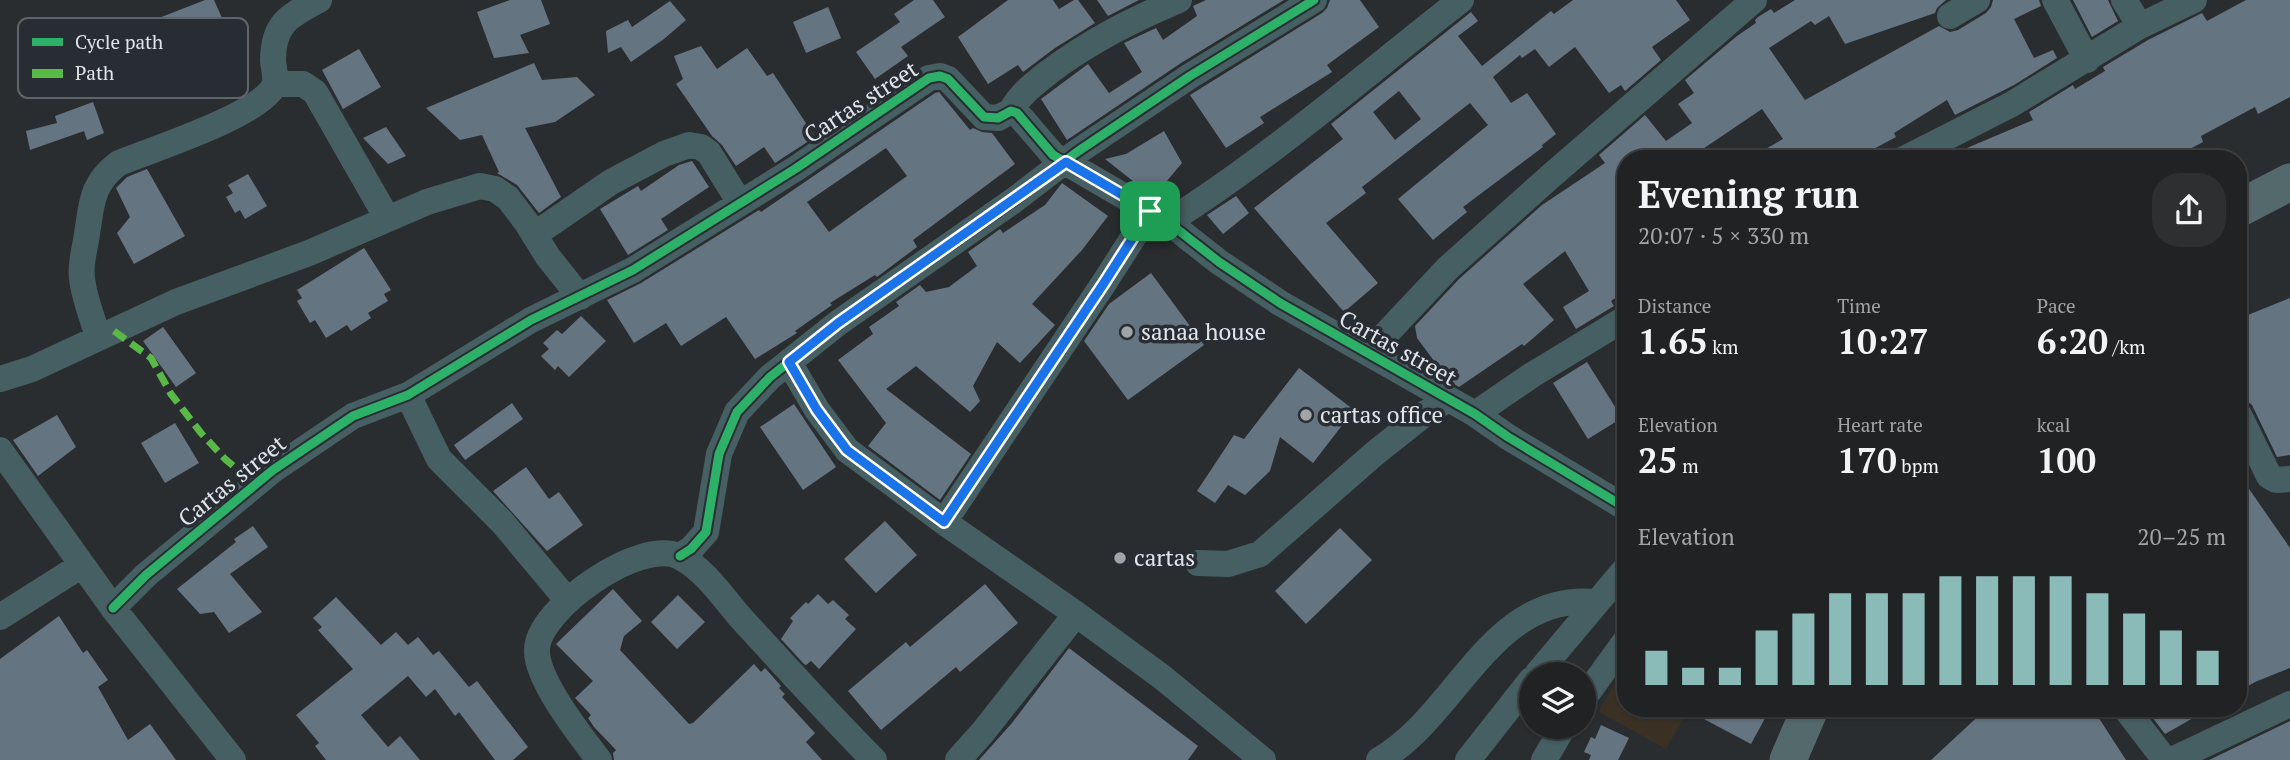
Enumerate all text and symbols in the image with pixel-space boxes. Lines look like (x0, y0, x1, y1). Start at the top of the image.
legend (18, 18, 248, 98)
text: Cycle path (75, 29, 163, 54)
street label: Cartas street (798, 53, 924, 150)
text: Path (75, 60, 114, 85)
text: Evening run (1638, 169, 1859, 219)
button: share (2152, 173, 2226, 247)
pin (1120, 181, 1180, 241)
icon: arrive (1131, 192, 1169, 230)
text: 20:07 · 5 × 330 m (1638, 220, 1809, 251)
text: Distance (1638, 293, 1711, 318)
text: Time (1837, 293, 1881, 318)
text: Pace (2037, 293, 2076, 318)
street label: Cartas street (1334, 303, 1463, 393)
place label: sanaa house (1141, 316, 1266, 347)
text: 1.65 (1638, 318, 1708, 364)
text: 10:27 (1837, 318, 1928, 364)
text: 6:20 (2037, 318, 2108, 364)
marker: sanaa house (1119, 324, 1135, 340)
text: km (1708, 334, 1739, 359)
text: /km (2108, 334, 2145, 359)
place label: cartas office (1320, 399, 1443, 430)
marker: cartas office (1298, 407, 1314, 423)
text: Elevation (1638, 412, 1718, 437)
text: Heart rate (1837, 412, 1923, 437)
text: kcal (2037, 412, 2070, 437)
street label: Cartas street (171, 427, 292, 534)
text: 25 (1638, 437, 1678, 483)
text: 170 (1837, 437, 1897, 483)
text: 100 (2037, 437, 2096, 483)
text: m (1678, 453, 1699, 478)
text: bpm (1897, 453, 1939, 478)
text: Elevation (1638, 521, 1735, 552)
text: 20–25 m (2137, 521, 2226, 552)
place label: cartas (1134, 542, 1195, 573)
marker: cartas (1112, 550, 1128, 566)
map controls (1519, 662, 1596, 739)
button: layers (1519, 662, 1596, 739)

